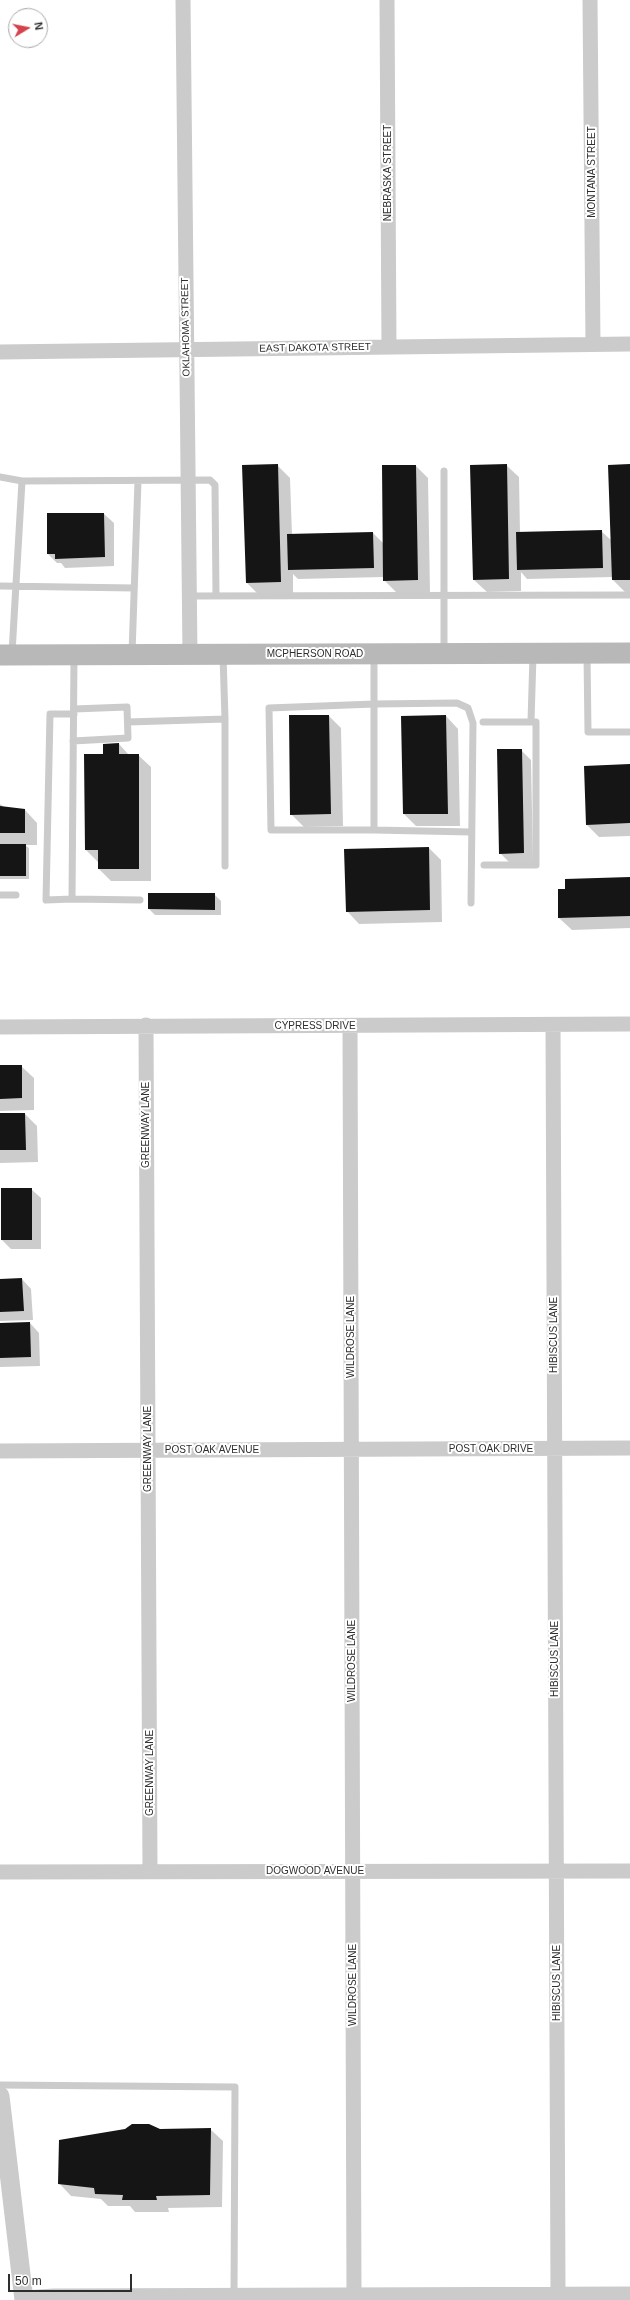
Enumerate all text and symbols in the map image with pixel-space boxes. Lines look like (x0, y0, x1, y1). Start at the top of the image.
north arrow (8, 8, 48, 48)
text: N (32, 21, 45, 31)
street label: NEBRASKA STREET (382, 125, 394, 221)
street label: MONTANA STREET (586, 126, 598, 218)
street label: OKLAHOMA STREET (179, 277, 193, 377)
street label: EAST DAKOTA STREET (259, 341, 371, 355)
street label: MCPHERSON ROAD (267, 648, 363, 660)
street label: CYPRESS DRIVE (274, 1020, 356, 1032)
street label: GREENWAY LANE (140, 1082, 152, 1168)
street label: WILDROSE LANE (345, 1296, 357, 1378)
street label: HIBISCUS LANE (548, 1297, 560, 1373)
street label: GREENWAY LANE (142, 1406, 154, 1492)
street label: POST OAK DRIVE (449, 1443, 533, 1455)
street label: POST OAK AVENUE (165, 1444, 259, 1456)
street label: WILDROSE LANE (346, 1620, 358, 1702)
street label: HIBISCUS LANE (549, 1621, 561, 1697)
street label: GREENWAY LANE (144, 1730, 156, 1816)
street label: DOGWOOD AVENUE (266, 1865, 364, 1877)
street label: WILDROSE LANE (347, 1944, 359, 2026)
street label: HIBISCUS LANE (551, 1945, 563, 2021)
scale bar (10, 2266, 134, 2292)
text: 50 m (15, 2274, 42, 2288)

